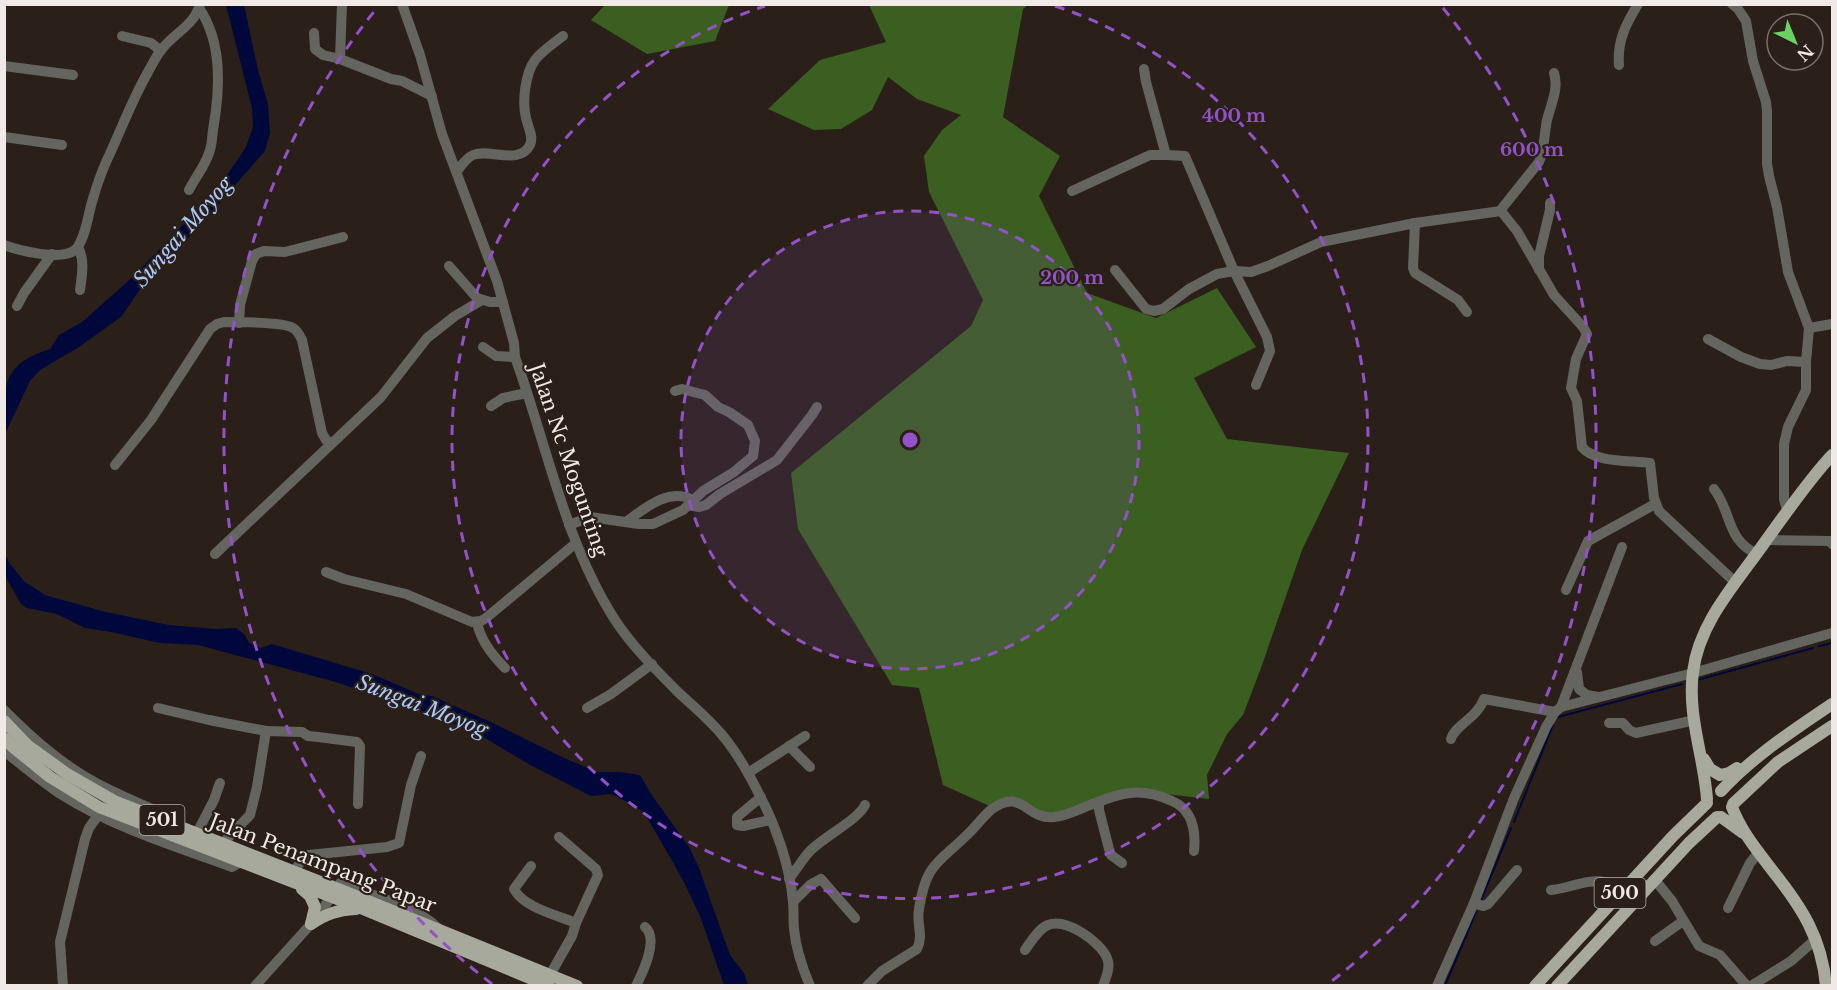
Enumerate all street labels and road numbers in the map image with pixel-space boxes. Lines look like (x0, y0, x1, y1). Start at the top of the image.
street label: Jalan Nc Mogunting (524, 357, 614, 561)
road number: 501 (140, 805, 184, 835)
street label: Jalan Penampang Papar (203, 808, 440, 918)
road number: 500 (1594, 878, 1646, 908)

